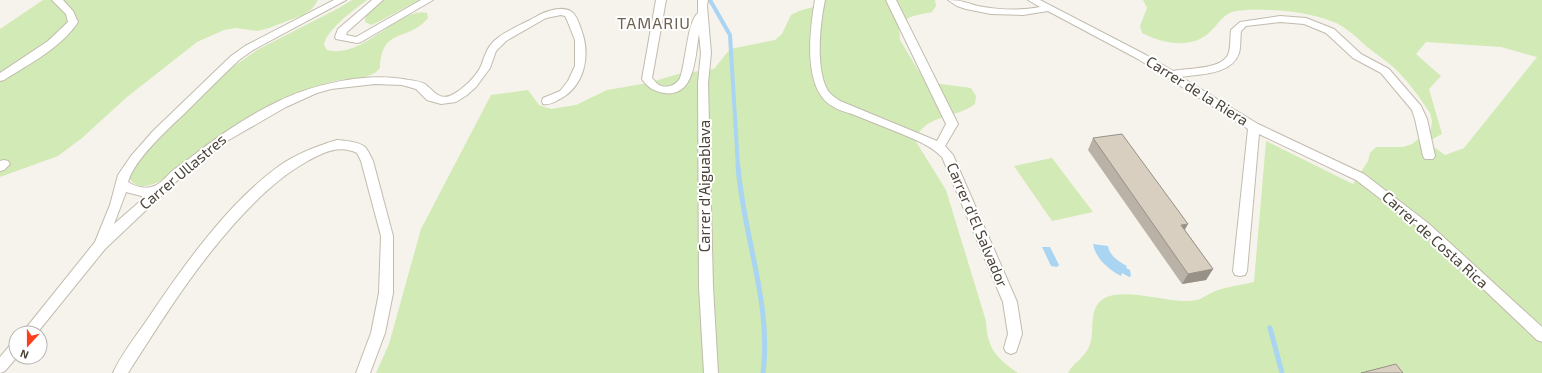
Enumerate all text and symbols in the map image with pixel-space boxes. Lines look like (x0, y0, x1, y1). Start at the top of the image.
district label: TAMARIU (617, 13, 691, 32)
street label: Carrer de la Riera (1143, 52, 1252, 129)
street label: Carrer d'Aiguablava (695, 120, 713, 252)
street label: Carrer Ullastres (135, 130, 229, 213)
street label: Carrer d'El Salvador (944, 160, 1012, 289)
street label: Carrer de Costa Rica (1379, 187, 1492, 292)
north arrow (8, 325, 48, 365)
text: N (18, 347, 30, 362)

